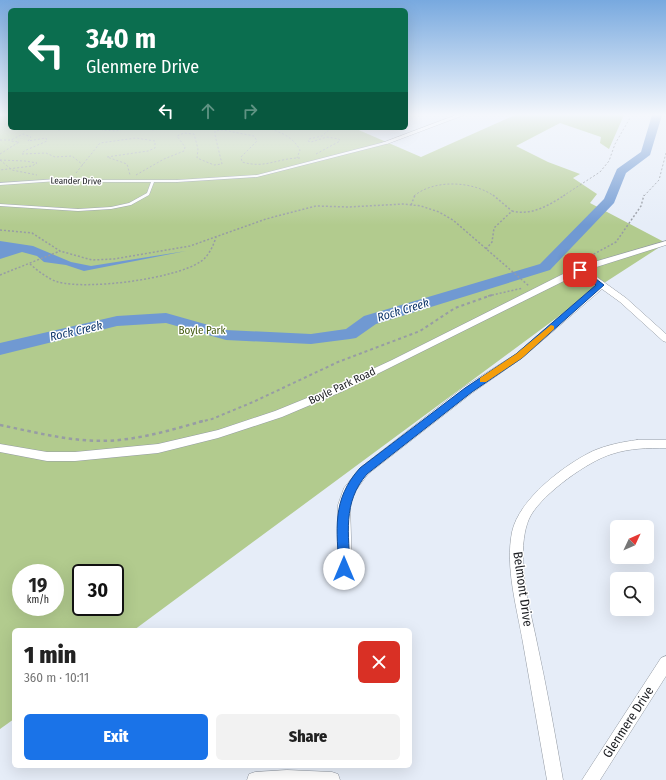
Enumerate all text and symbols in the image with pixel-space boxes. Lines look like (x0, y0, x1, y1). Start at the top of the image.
text: 340 m (86, 22, 156, 55)
icon: left (20, 24, 72, 76)
text: Glenmere Drive (86, 56, 199, 78)
icon: left (155, 100, 177, 122)
icon: ahead (197, 100, 219, 122)
icon: right (239, 100, 261, 122)
street label: Leander Drive (50, 176, 102, 186)
pin (563, 253, 597, 287)
icon: arrive (569, 259, 591, 281)
water label: Rock Creek (375, 295, 431, 325)
water label: Rock Creek (48, 318, 104, 344)
park label: Boyle Park (178, 324, 226, 337)
street label: Boyle Park Road (306, 365, 378, 407)
north arrow (610, 520, 654, 564)
map controls (610, 520, 654, 616)
position arrow (323, 548, 365, 590)
street label: Belmont Drive (510, 551, 536, 627)
speed limit sign: 30 (72, 564, 124, 616)
button: search (610, 572, 654, 616)
text: 19 (29, 573, 47, 597)
text: km/h (27, 594, 49, 606)
text: 1 min (24, 641, 76, 669)
button: close (358, 641, 400, 683)
text: 360 m · 10:11 (24, 670, 89, 685)
street label: Glenmere Drive (599, 684, 657, 760)
button: Exit (24, 714, 208, 760)
button: Share (216, 714, 400, 760)

